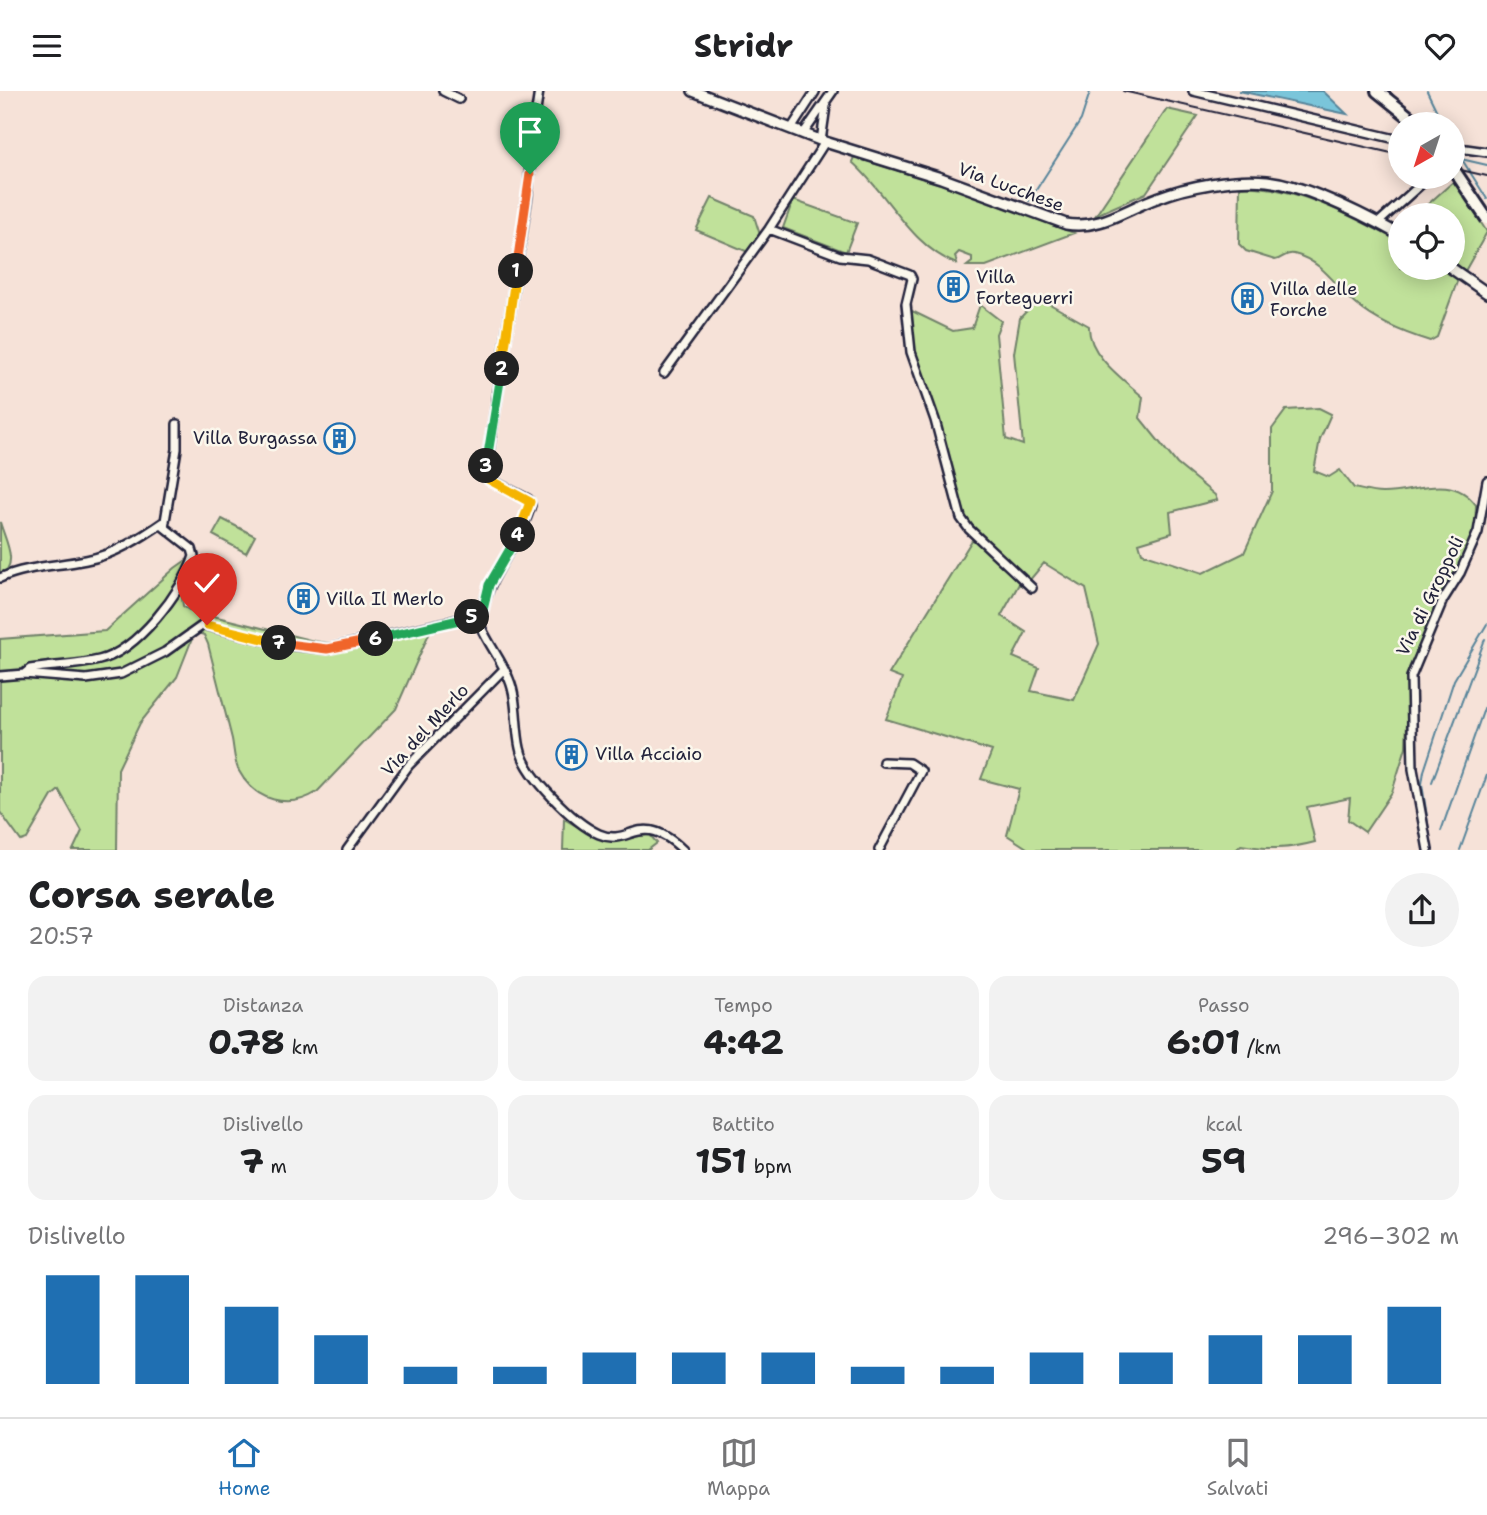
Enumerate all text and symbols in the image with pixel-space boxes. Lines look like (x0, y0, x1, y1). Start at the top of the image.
text: Stridr (694, 24, 793, 67)
icon: menu (28, 27, 66, 65)
icon: heart (1421, 27, 1459, 65)
pin (500, 102, 560, 174)
north arrow (1388, 112, 1465, 189)
map controls (1388, 112, 1465, 280)
icon: arrive (511, 113, 549, 151)
street label: Via Lucchese (955, 157, 1067, 217)
button: locate (1388, 203, 1465, 280)
pin: 1 (498, 253, 534, 289)
text: 1 (511, 258, 520, 283)
place label: Villa Forteguerri (976, 265, 1073, 310)
building icon: Villa Forteguerri (936, 270, 970, 304)
place label: Villa delle Forche (1270, 277, 1357, 322)
building icon: Villa delle Forche (1230, 282, 1264, 316)
pin: 2 (484, 351, 520, 387)
text: 2 (495, 356, 508, 381)
building icon: Villa Burgassa (323, 421, 357, 455)
place label: Villa Burgassa (193, 426, 317, 450)
pin: 3 (468, 449, 504, 483)
text: 3 (479, 453, 492, 478)
pin: 4 (500, 517, 536, 553)
text: 4 (511, 522, 524, 547)
street label: Via di Groppoli (1391, 532, 1469, 660)
pin (177, 553, 237, 625)
icon: check (188, 564, 226, 602)
building icon: Villa Il Merlo (286, 582, 320, 616)
place label: Villa Il Merlo (326, 587, 444, 611)
pin: 5 (454, 599, 490, 635)
text: 5 (466, 604, 477, 629)
pin: 6 (358, 621, 394, 657)
pin: 7 (262, 625, 296, 661)
text: 6 (369, 626, 382, 651)
text: 7 (272, 630, 285, 655)
street label: Via del Merlo (376, 679, 474, 781)
building icon: Villa Acciaio (555, 737, 589, 771)
place label: Villa Acciaio (595, 742, 702, 766)
text: Corsa serale (28, 869, 275, 920)
button: share (1385, 873, 1459, 947)
text: 20:57 (28, 921, 94, 951)
text: Distanza (223, 993, 303, 1018)
text: Tempo (714, 993, 773, 1018)
text: Passo (1198, 993, 1250, 1018)
text: 0.78 (208, 1018, 285, 1065)
text: 4:42 (703, 1018, 784, 1065)
text: 6:01 (1167, 1018, 1241, 1065)
text: km (285, 1035, 318, 1060)
text: /km (1241, 1035, 1281, 1060)
text: Dislivello (223, 1112, 303, 1137)
text: Battito (712, 1112, 775, 1137)
text: kcal (1205, 1112, 1242, 1137)
text: 7 (239, 1137, 264, 1184)
text: 151 (695, 1137, 747, 1184)
text: 59 (1201, 1137, 1247, 1184)
text: m (264, 1154, 287, 1179)
text: bpm (747, 1154, 792, 1179)
text: Dislivello (28, 1221, 126, 1251)
text: 296–302 m (1322, 1221, 1459, 1251)
tab: Home (218, 1434, 270, 1501)
tab: Mappa (707, 1434, 770, 1501)
tab: Salvati (1207, 1434, 1269, 1501)

